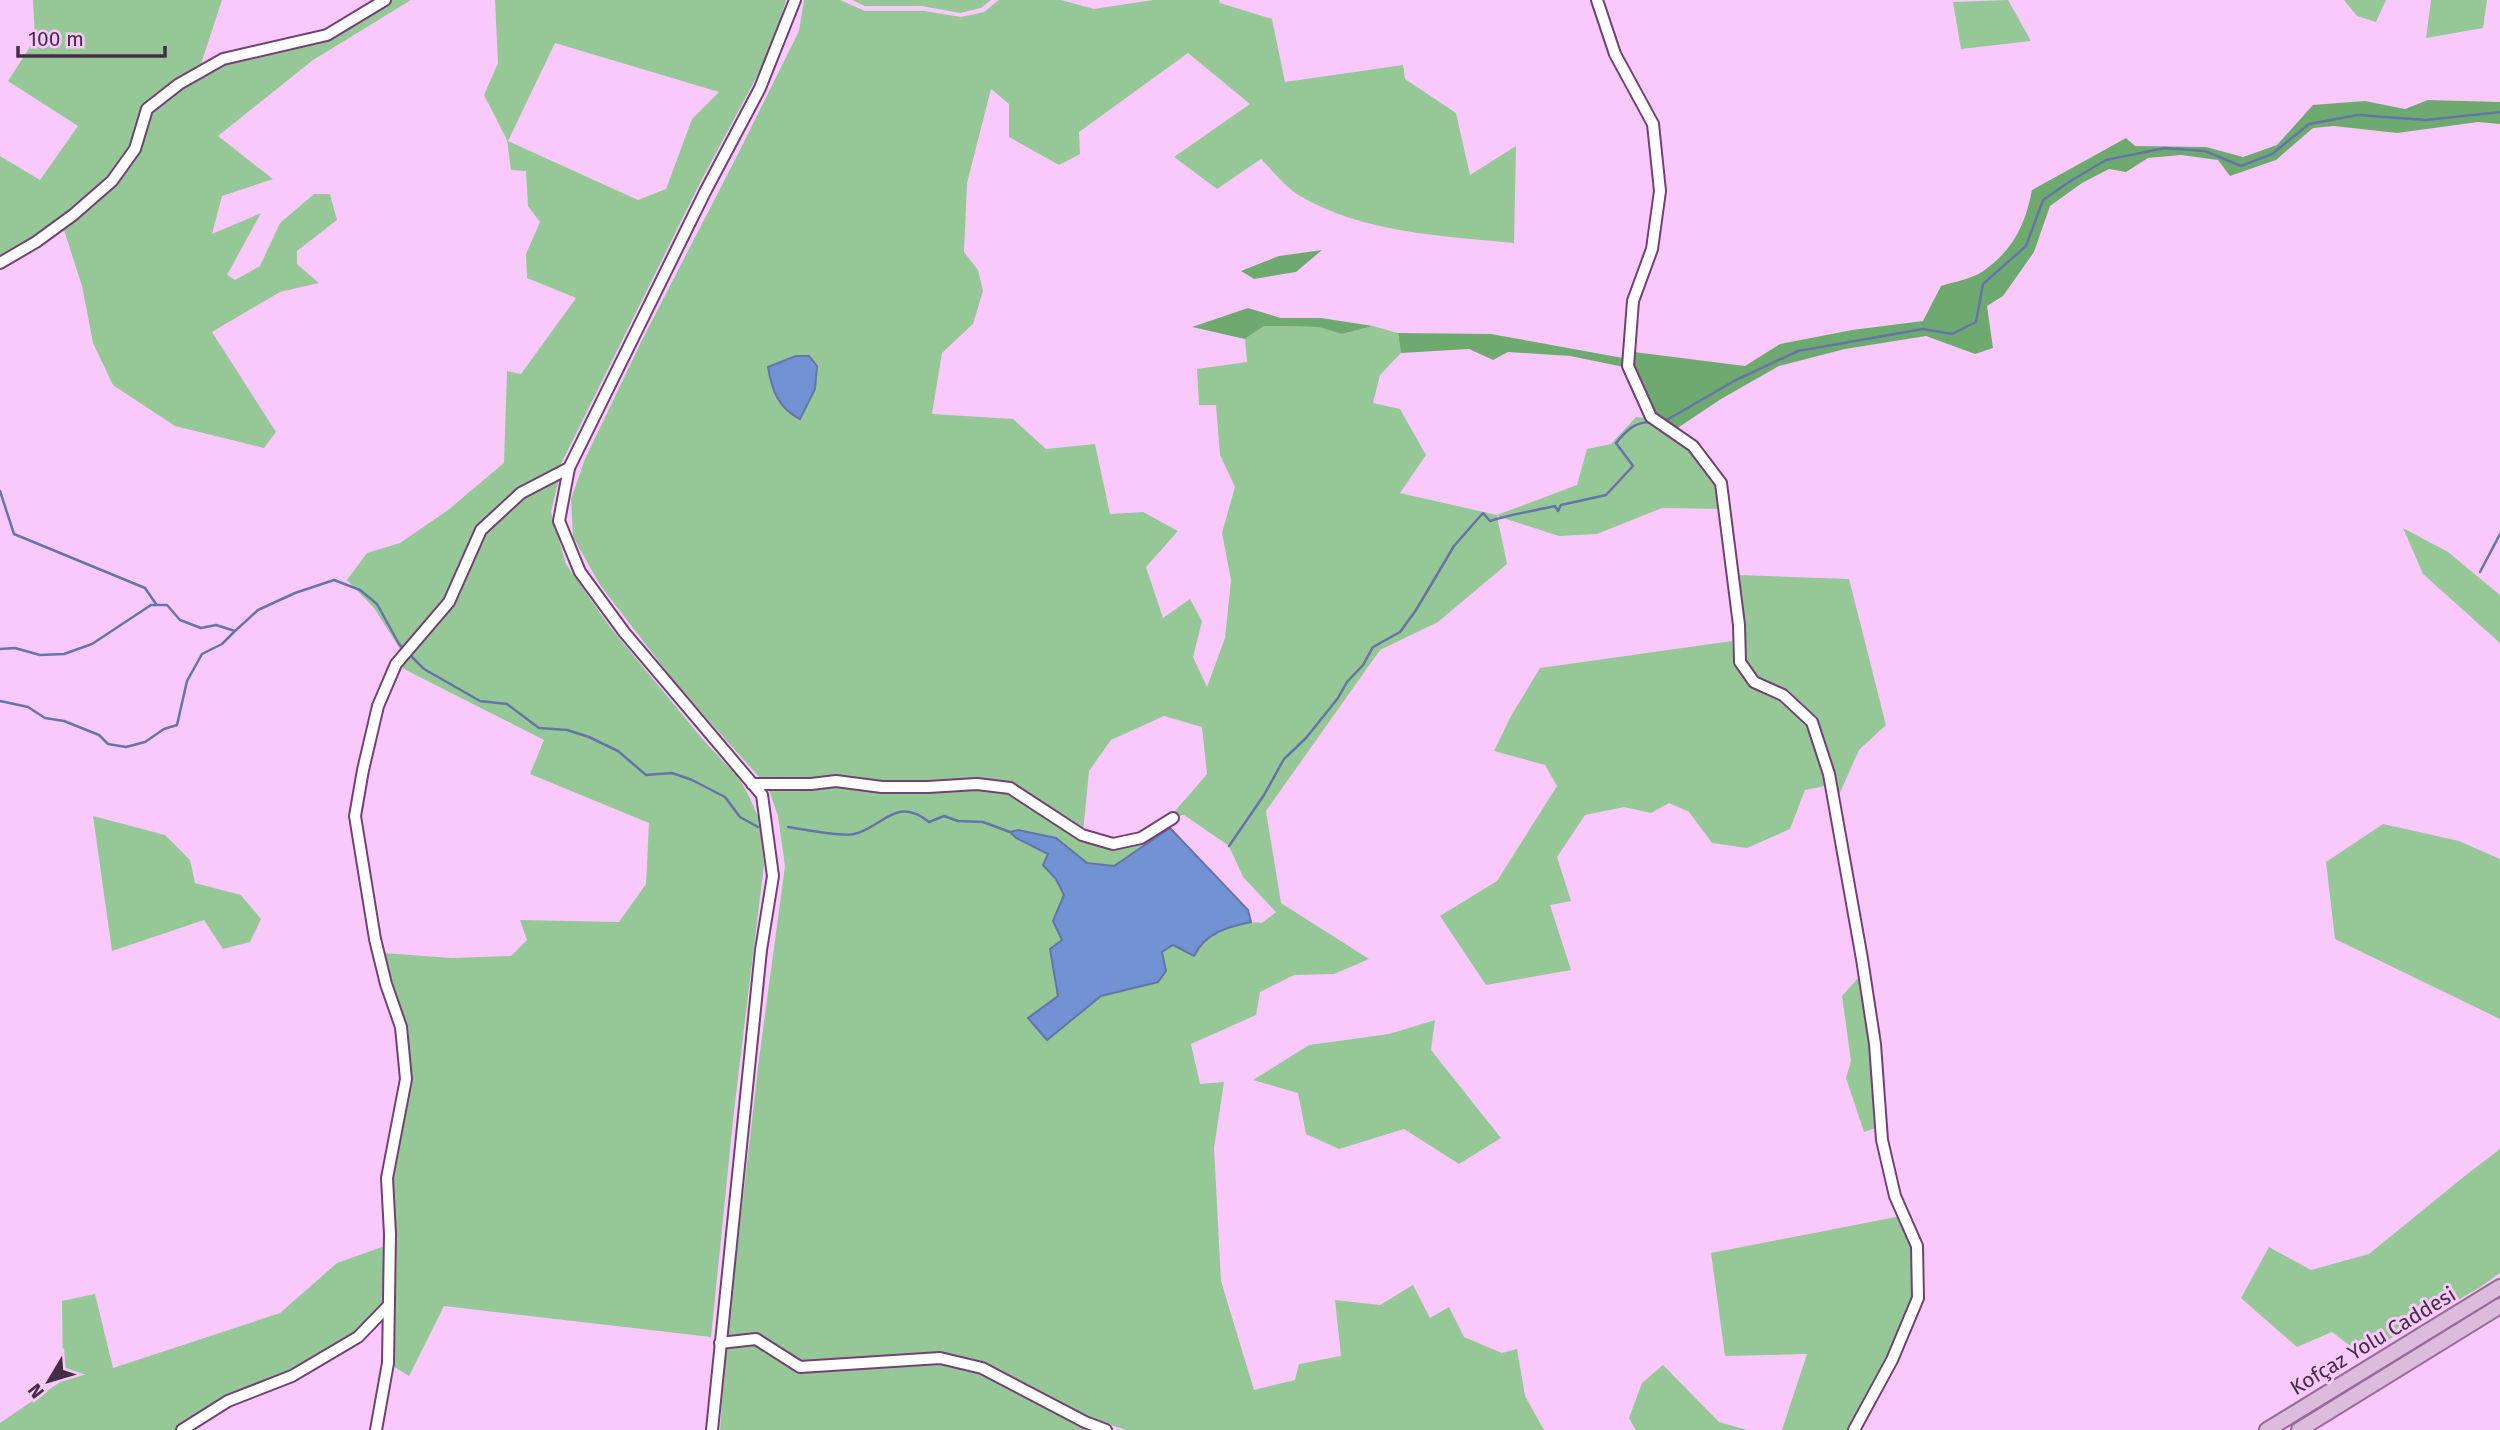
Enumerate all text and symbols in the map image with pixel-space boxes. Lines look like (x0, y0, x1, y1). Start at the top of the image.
scale bar (18, 14, 164, 58)
text: 100 m (28, 26, 84, 52)
street label: Kofçaz Yolu Caddesi (2285, 1281, 2461, 1401)
north arrow (14, 1346, 84, 1416)
text: N (23, 1379, 49, 1403)

